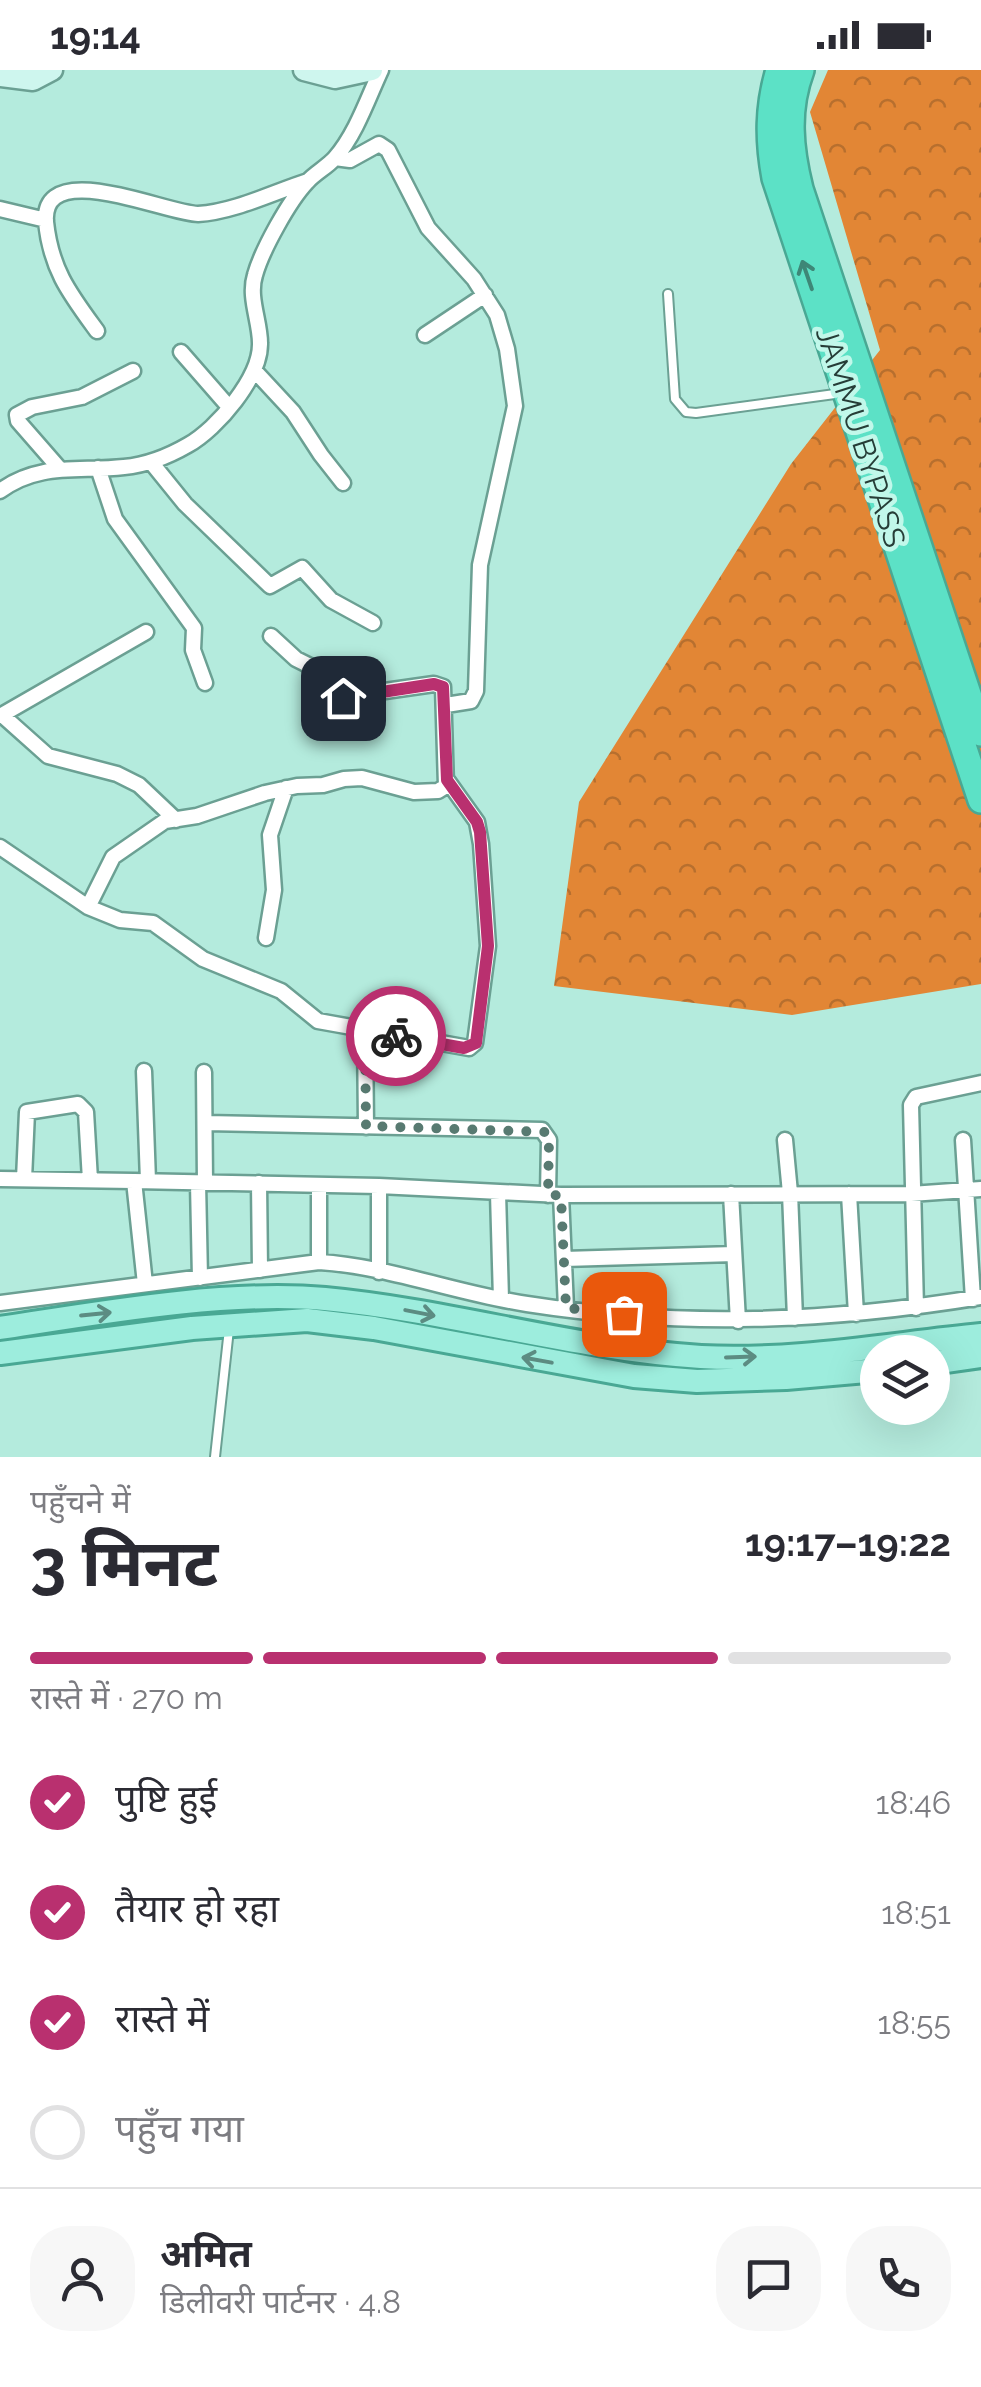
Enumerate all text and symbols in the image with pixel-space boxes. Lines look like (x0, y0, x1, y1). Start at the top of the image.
text: 19:14 (50, 13, 141, 58)
one-way arrow (797, 260, 815, 292)
street label: JAMMU BYPASS (809, 323, 913, 551)
pin (301, 656, 386, 741)
icon: home (316, 671, 371, 726)
courier (346, 986, 446, 1086)
icon: bike (369, 1009, 424, 1064)
pin (582, 1272, 667, 1357)
icon: bag (597, 1287, 652, 1342)
one-way arrow (80, 1304, 112, 1323)
one-way arrow (403, 1304, 435, 1323)
map controls (860, 1335, 950, 1425)
button: layers (860, 1335, 950, 1425)
one-way arrow (724, 1347, 756, 1366)
one-way arrow (522, 1350, 554, 1369)
text: पहुँचने में (30, 1483, 131, 1520)
text: 19:17–19:22 (745, 1520, 951, 1565)
text: 3 मिनट (30, 1525, 218, 1601)
text: रास्ते में · 270 m (30, 1679, 223, 1716)
icon: check (30, 1775, 85, 1830)
text: पुष्टि हुई (115, 1776, 217, 1821)
text: 18:46 (876, 1784, 951, 1821)
icon: check (30, 1885, 85, 1940)
text: तैयार हो रहा (115, 1886, 279, 1931)
text: 18:51 (881, 1894, 951, 1931)
icon: check (30, 1995, 85, 2050)
text: रास्ते में (115, 1996, 209, 2041)
text: 18:55 (877, 2004, 951, 2041)
text: पहुँच गया (115, 2106, 244, 2151)
button: person (30, 2226, 135, 2331)
button: chat (716, 2226, 821, 2331)
button: phone (846, 2226, 951, 2331)
text: अमित (160, 2231, 252, 2276)
text: डिलीवरी पार्टनर · 4.8 (160, 2283, 401, 2320)

